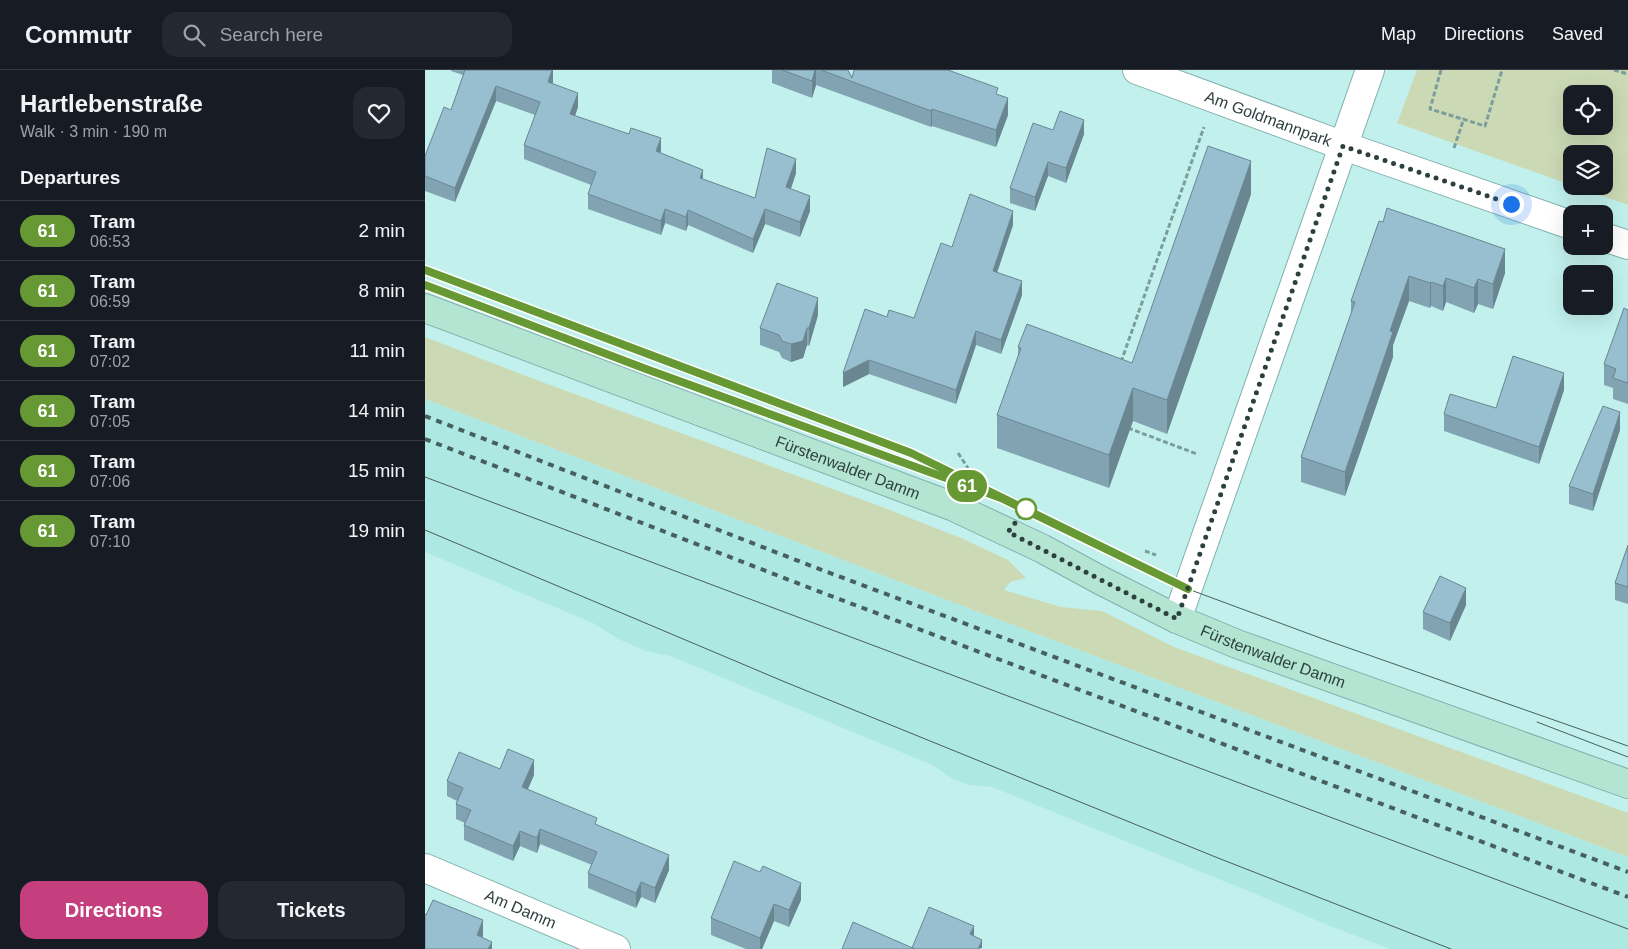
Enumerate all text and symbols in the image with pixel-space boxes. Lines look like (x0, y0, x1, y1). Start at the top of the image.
search box (162, 12, 512, 57)
text: Commutr (25, 21, 132, 48)
icon: search (180, 21, 208, 49)
text: Search here (220, 24, 323, 45)
text: Map (1381, 24, 1416, 44)
text: Directions (1444, 24, 1524, 44)
text: Saved (1552, 24, 1603, 44)
map controls (1563, 85, 1613, 315)
button: locate (1563, 85, 1613, 135)
button: heart (353, 87, 405, 139)
street label: Am Goldmannpark (1203, 88, 1335, 150)
text: Hartlebenstraße (20, 90, 203, 117)
text: Walk · 3 min · 190 m (20, 123, 167, 140)
button: layers (1563, 145, 1613, 195)
text: Departures (20, 167, 120, 188)
your location (1499, 192, 1524, 217)
button: + (1563, 205, 1613, 255)
text: Tram (90, 211, 135, 232)
text: 2 min (359, 220, 405, 241)
text: 61 (37, 221, 58, 241)
text: 06:53 (90, 233, 130, 250)
button: − (1563, 265, 1613, 315)
text: Tram (90, 271, 135, 292)
text: 8 min (359, 280, 405, 301)
text: 61 (37, 281, 58, 301)
text: 06:59 (90, 293, 130, 310)
text: Tram (90, 331, 135, 352)
text: 11 min (349, 340, 405, 361)
text: 61 (37, 341, 58, 361)
text: 07:02 (90, 353, 130, 370)
text: Tram (90, 391, 135, 412)
text: 14 min (348, 400, 405, 421)
text: 61 (37, 401, 58, 421)
text: 07:05 (90, 413, 130, 430)
street label: Fürstenwalder Damm (773, 433, 922, 503)
text: Tram (90, 451, 135, 472)
text: 15 min (348, 460, 405, 481)
text: 61 (37, 461, 58, 481)
line badge: 61 (945, 470, 989, 502)
text: 07:06 (90, 473, 130, 490)
text: 61 (957, 476, 977, 496)
unlabelled marker (1015, 498, 1037, 520)
text: Tram (90, 511, 135, 532)
text: 19 min (348, 520, 405, 541)
text: 61 (37, 521, 58, 541)
text: 07:10 (90, 533, 130, 550)
street label: Fürstenwalder Damm (1198, 622, 1348, 691)
button: Directions (20, 881, 208, 939)
button: Tickets (218, 881, 405, 939)
street label: Am Damm (482, 886, 559, 932)

